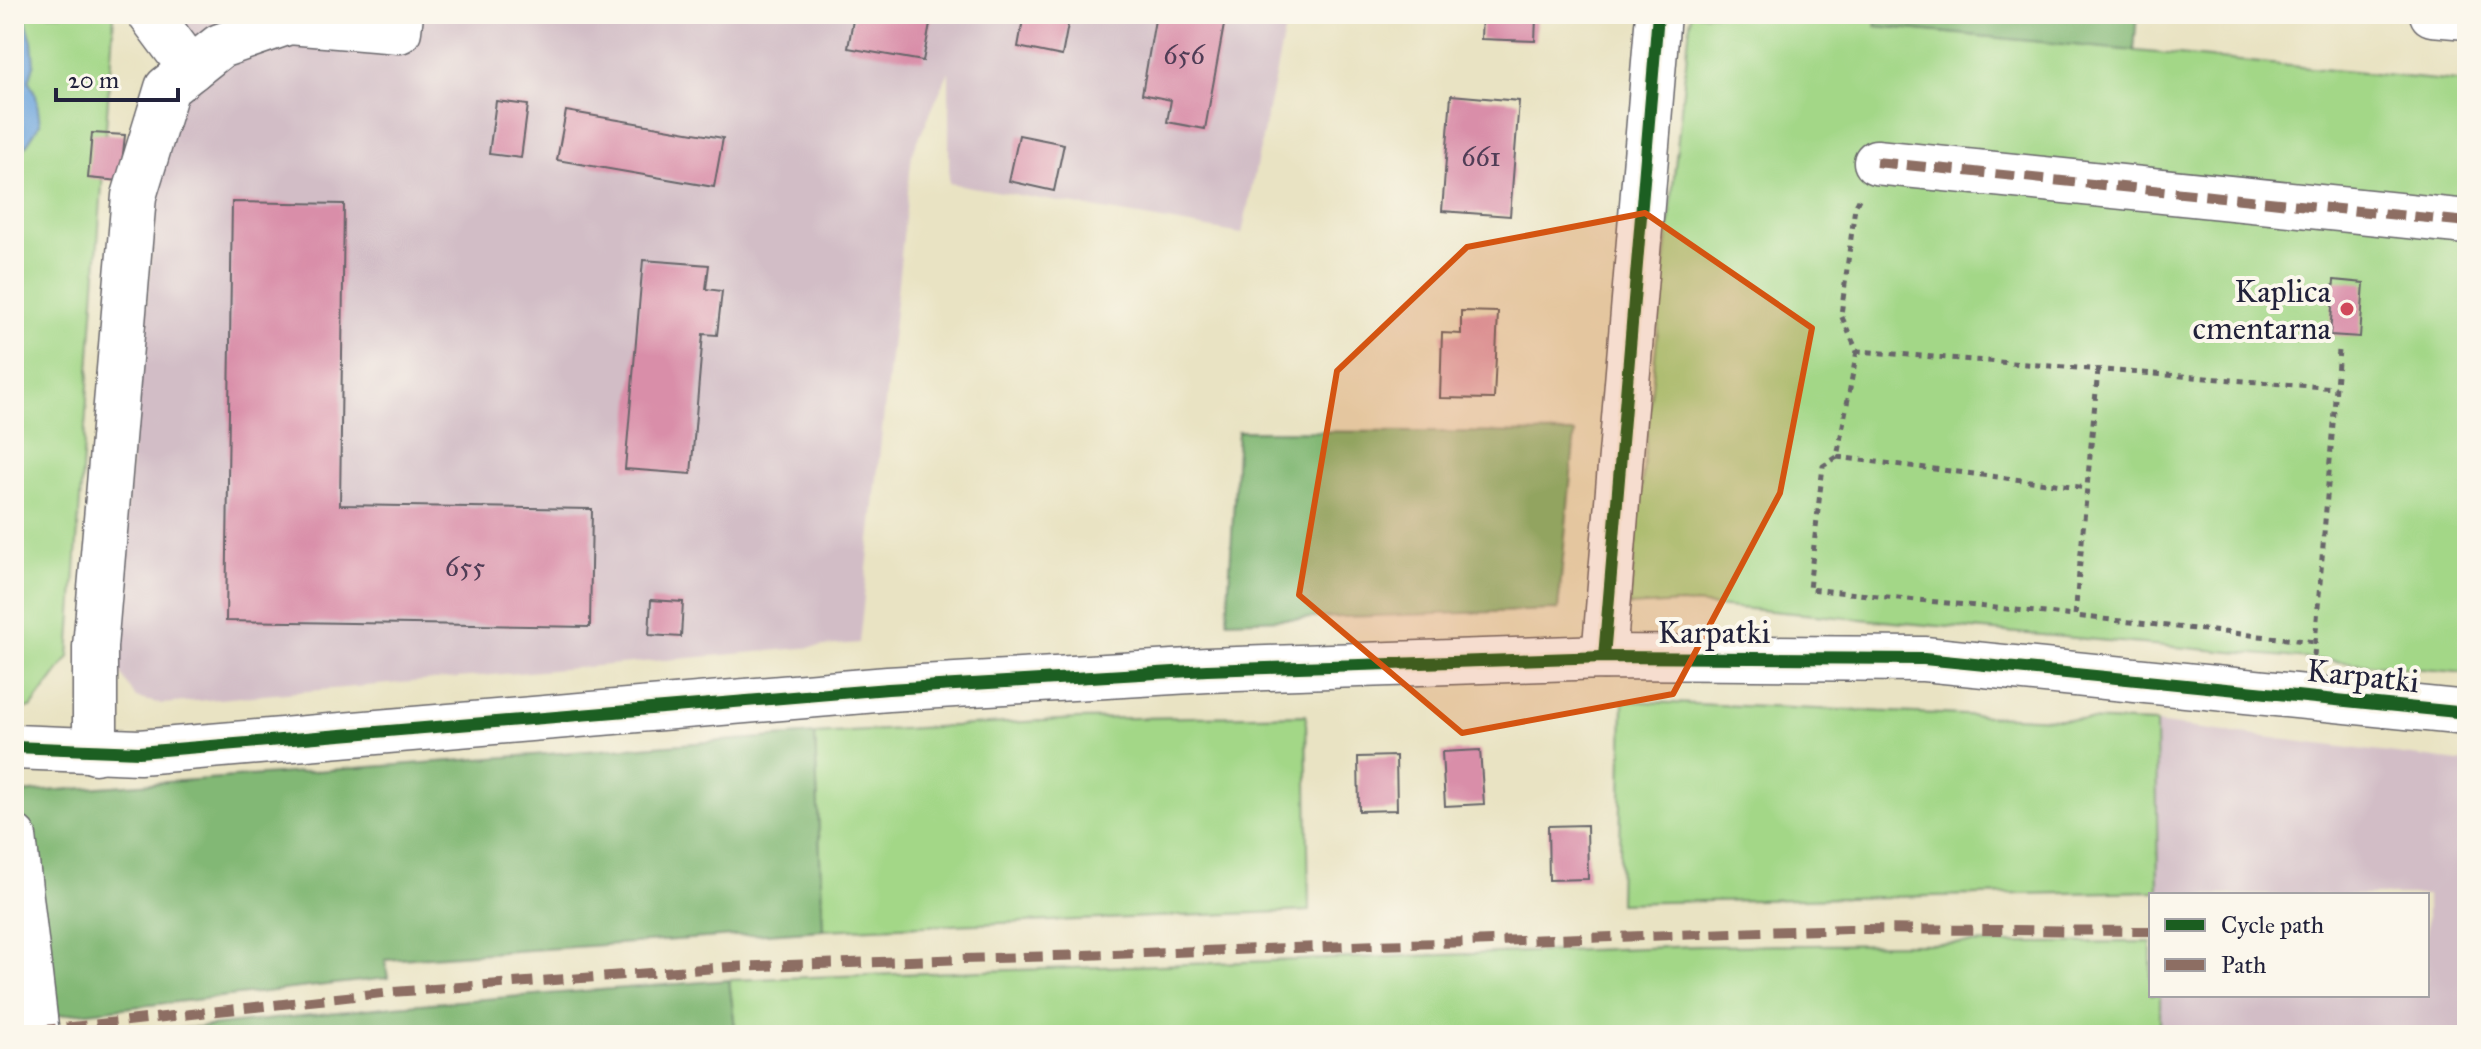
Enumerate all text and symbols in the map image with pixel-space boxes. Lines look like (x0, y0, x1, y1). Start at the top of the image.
house number: 656 (1163, 37, 1207, 72)
scale bar (56, 52, 178, 102)
text: 20 m (68, 65, 119, 95)
house number: 661 (1461, 139, 1501, 174)
place label: Kaplica cmentarna (2193, 272, 2331, 348)
marker: Kaplica cmentarna (2338, 300, 2356, 318)
house number: 655 (445, 549, 485, 584)
street label: Karpatki (1658, 613, 1771, 652)
street label: Karpatki (2305, 651, 2421, 701)
legend (2149, 893, 2429, 997)
text: Cycle path (2221, 910, 2324, 940)
text: Path (2221, 950, 2266, 980)

